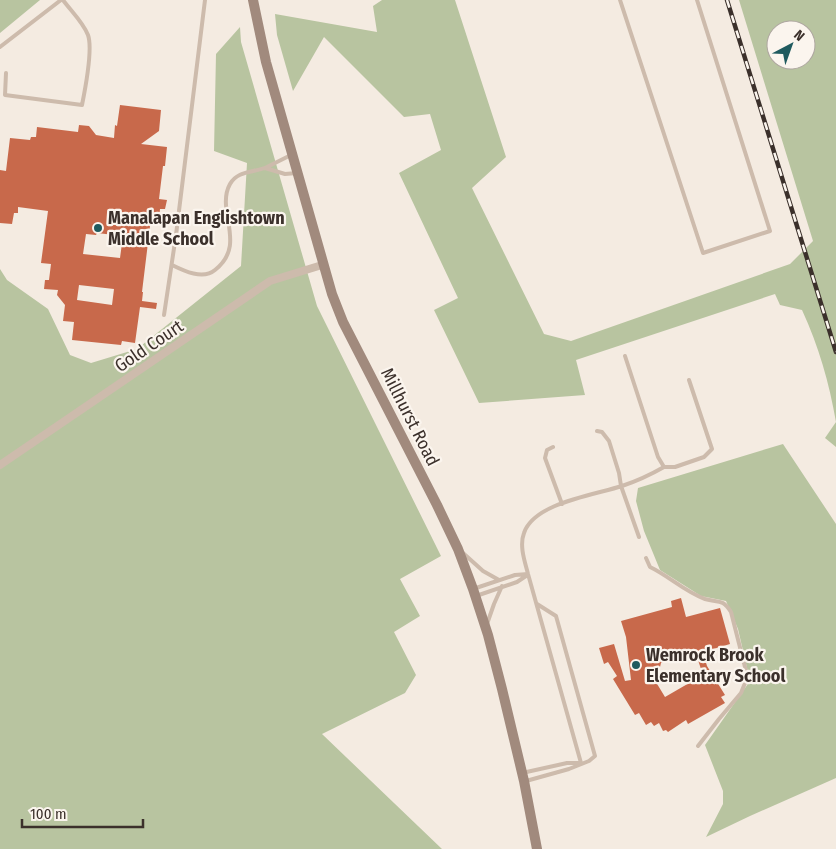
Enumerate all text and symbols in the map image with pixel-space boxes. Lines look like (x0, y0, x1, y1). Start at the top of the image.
north arrow (766, 20, 816, 70)
text: N (790, 26, 808, 45)
place label: Manalapan Englishtown Middle School (108, 207, 285, 250)
marker: Manalapan Englishtown Middle School (92, 222, 104, 234)
street label: Gold Court (110, 315, 188, 377)
street label: Millhurst Road (376, 364, 444, 470)
place label: Wemrock Brook Elementary School (646, 644, 785, 687)
marker: Wemrock Brook Elementary School (630, 659, 642, 671)
scale bar (22, 796, 144, 828)
text: 100 m (30, 805, 67, 823)

